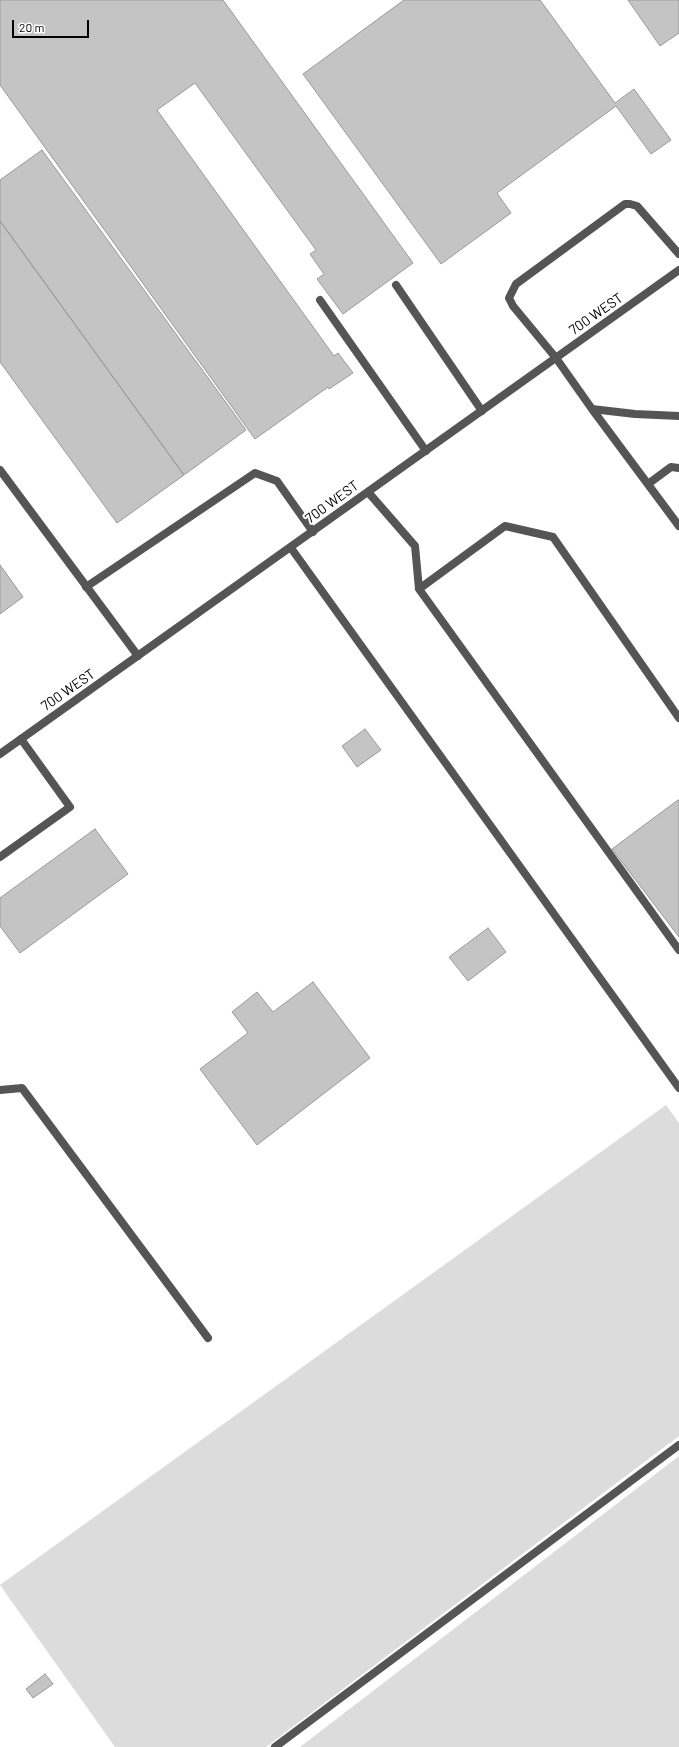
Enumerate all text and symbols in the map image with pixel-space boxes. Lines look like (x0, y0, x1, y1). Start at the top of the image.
scale bar (14, 12, 91, 38)
text: 20 m (19, 20, 45, 34)
street label: 700 WEST (566, 289, 626, 339)
street label: 700 WEST (302, 477, 362, 527)
street label: 700 WEST (38, 665, 98, 715)

